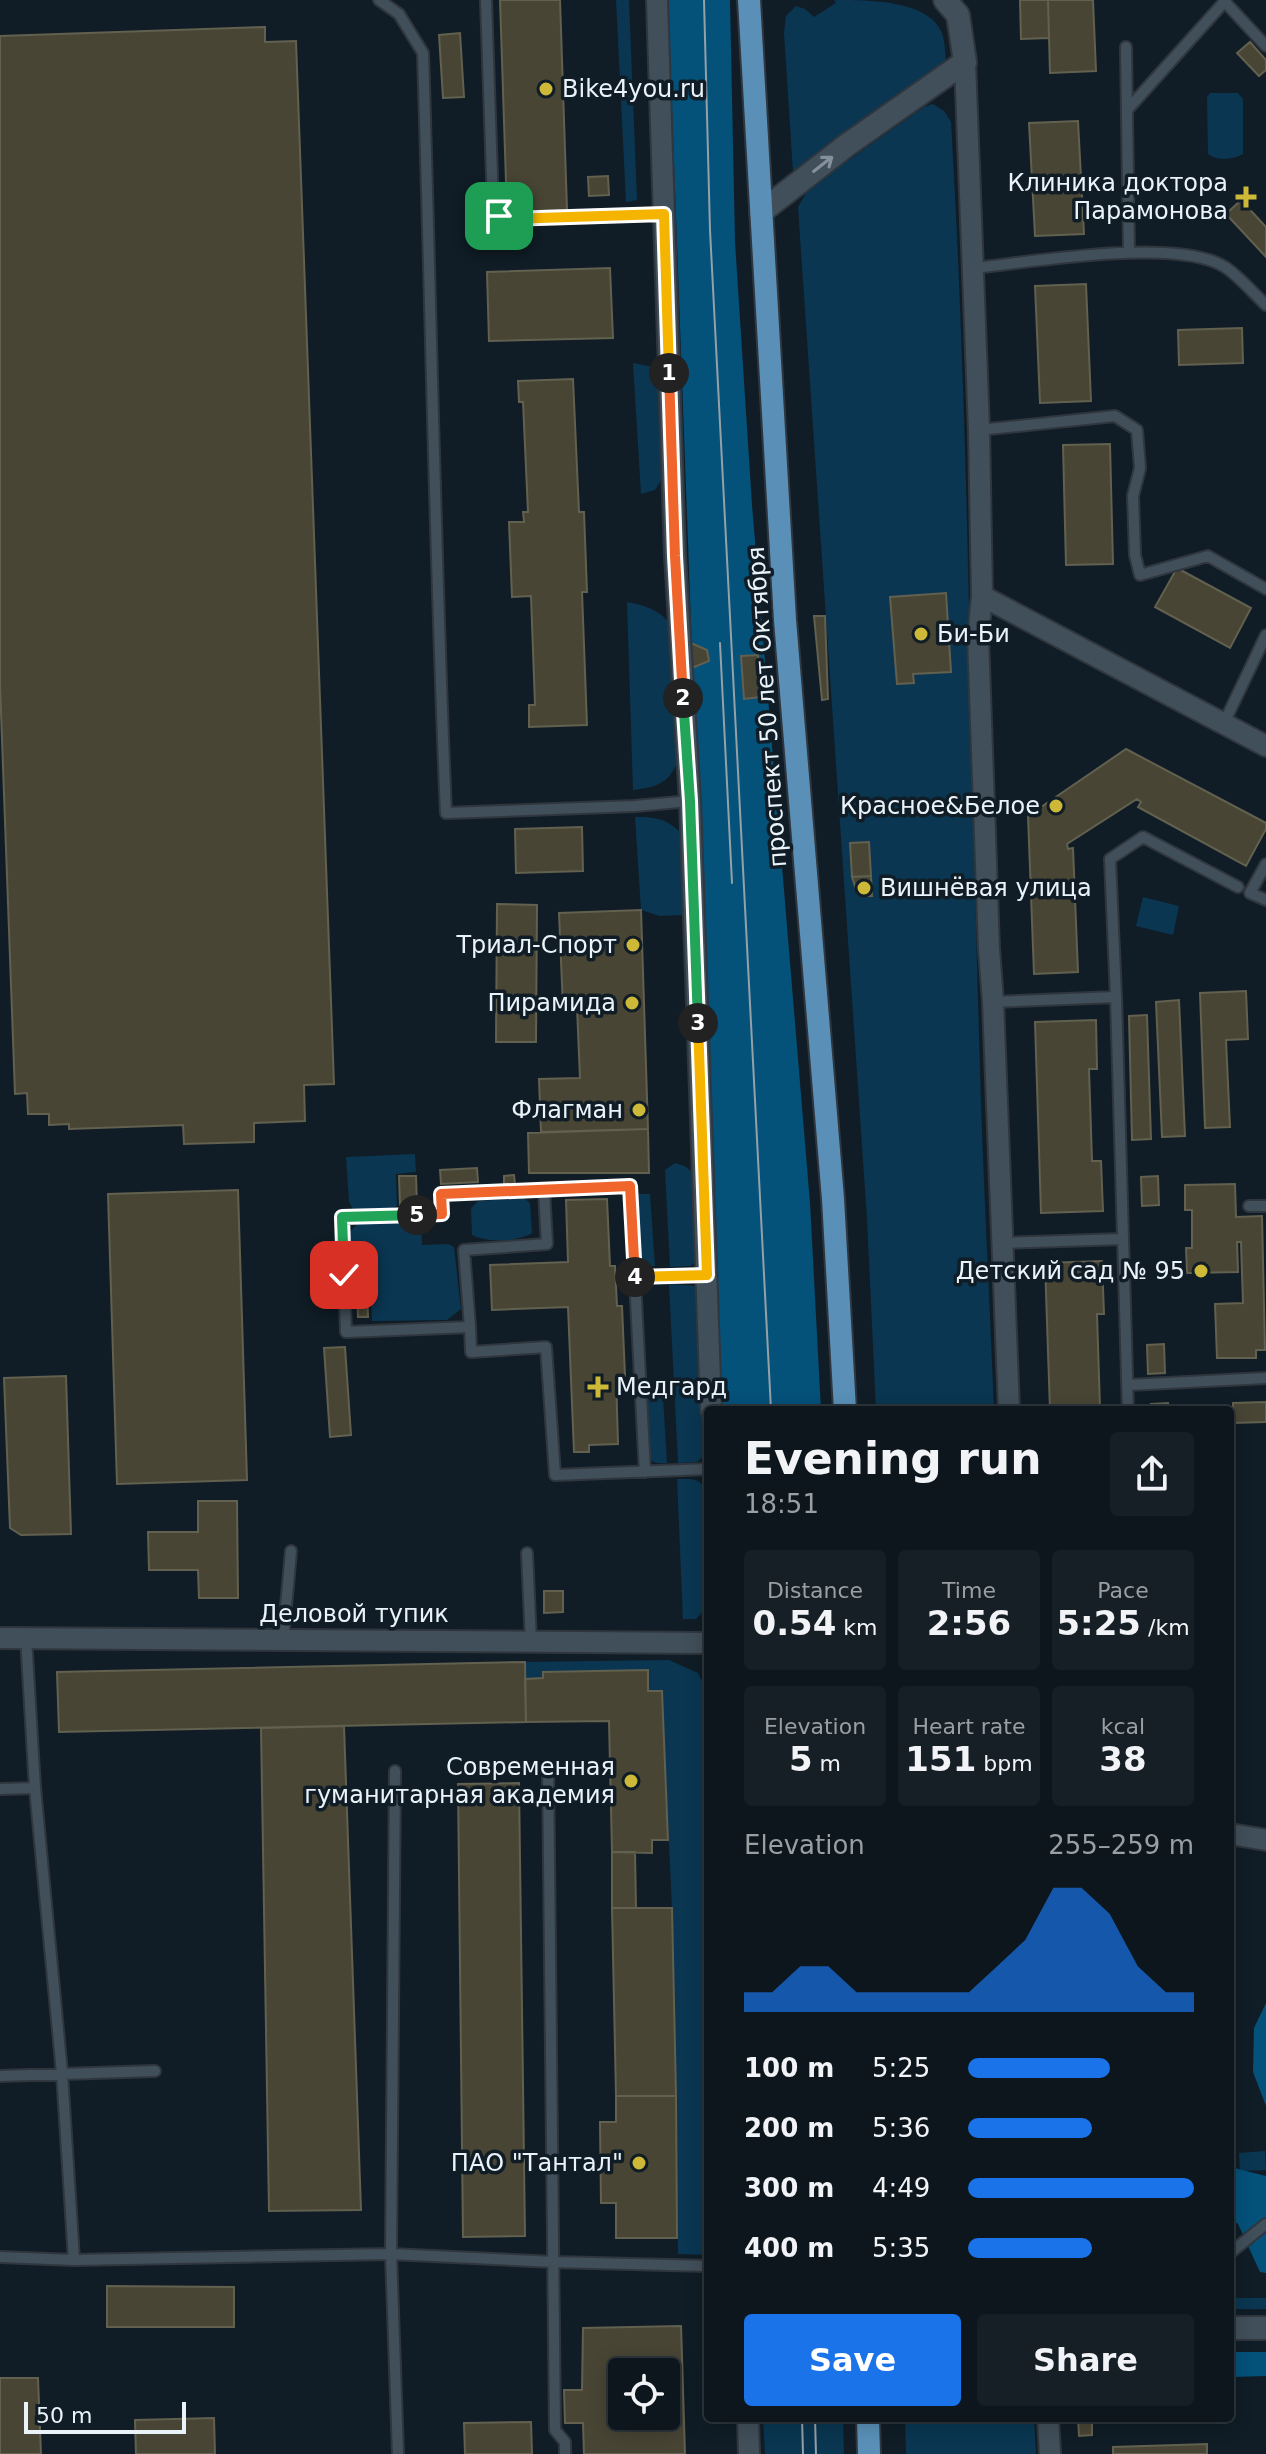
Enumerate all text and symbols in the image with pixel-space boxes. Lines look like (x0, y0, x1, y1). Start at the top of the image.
place label: Bike4you.ru (562, 75, 705, 103)
marker: Bike4you.ru (537, 80, 555, 98)
one-way arrow (812, 156, 833, 173)
place label: Клиника доктора Парамонова (1008, 169, 1228, 225)
pin (465, 182, 533, 250)
marker: Клиника доктора Парамонова (1235, 186, 1257, 208)
icon: arrive (477, 194, 521, 238)
pin: 1 (649, 353, 689, 393)
text: 1 (661, 360, 677, 385)
street label: проспект 50 лет Октября (742, 546, 792, 868)
place label: Би-Би (937, 620, 1010, 648)
marker: Би-Би (912, 625, 930, 643)
pin: 2 (663, 678, 703, 718)
text: 2 (675, 685, 691, 710)
place label: Красное&Белое (840, 792, 1040, 820)
marker: Красное&Белое (1047, 797, 1065, 815)
place label: Вишнёвая улица (880, 874, 1092, 902)
marker: Вишнёвая улица (855, 879, 873, 897)
place label: Триал-Спорт (455, 931, 617, 959)
marker: Триал-Спорт (624, 936, 642, 954)
place label: Пирамида (487, 989, 616, 1017)
marker: Пирамида (623, 994, 641, 1012)
pin: 3 (678, 1003, 718, 1043)
text: 3 (690, 1010, 706, 1035)
place label: Флагман (511, 1096, 623, 1124)
marker: Флагман (630, 1101, 648, 1119)
pin: 5 (397, 1195, 437, 1235)
text: 5 (409, 1202, 425, 1227)
pin (310, 1241, 378, 1309)
icon: check (322, 1253, 366, 1297)
pin: 4 (615, 1257, 655, 1297)
place label: Детский сад № 95 (956, 1257, 1185, 1285)
marker: Детский сад № 95 (1192, 1262, 1210, 1280)
text: 4 (627, 1264, 643, 1289)
place label: Медгард (616, 1373, 727, 1401)
marker: Медгард (587, 1376, 609, 1398)
button: share (1110, 1432, 1194, 1516)
text: Evening run (744, 1433, 1041, 1484)
text: 18:51 (744, 1489, 819, 1519)
text: Distance (767, 1578, 863, 1603)
text: Time (942, 1578, 996, 1603)
text: Pace (1097, 1578, 1149, 1603)
street label: Деловой тупик (259, 1600, 449, 1628)
text: 0.54 (752, 1603, 836, 1643)
text: 2:56 (927, 1603, 1011, 1643)
text: 5:25 (1056, 1603, 1141, 1643)
text: km (836, 1615, 878, 1640)
text: /km (1141, 1615, 1190, 1640)
text: Elevation (764, 1714, 866, 1739)
text: Heart rate (913, 1714, 1025, 1739)
text: kcal (1101, 1714, 1145, 1739)
text: 5 (789, 1739, 813, 1779)
text: 151 (905, 1739, 976, 1779)
text: 38 (1099, 1739, 1147, 1779)
text: m (813, 1751, 841, 1776)
text: bpm (976, 1751, 1033, 1776)
place label: Современная гуманитарная академия (304, 1753, 615, 1809)
marker: Современная гуманитарная академия (622, 1772, 640, 1790)
text: Elevation (744, 1830, 865, 1860)
text: 255–259 m (1048, 1830, 1194, 1860)
text: 100 m (744, 2053, 834, 2083)
text: 5:25 (872, 2053, 930, 2083)
text: 200 m (744, 2113, 834, 2143)
text: 5:36 (872, 2113, 930, 2143)
place label: ПАО "Тантал" (451, 2149, 623, 2177)
marker: ПАО "Тантал" (630, 2154, 648, 2172)
text: 300 m (744, 2173, 834, 2203)
text: 4:49 (872, 2173, 930, 2203)
text: 400 m (744, 2233, 834, 2263)
text: 5:35 (872, 2233, 930, 2263)
button: Save (744, 2314, 961, 2406)
button: Share (977, 2314, 1194, 2406)
map controls (608, 2358, 680, 2430)
button: locate (608, 2358, 680, 2430)
scale bar (24, 2398, 186, 2434)
text: 50 m (36, 2403, 92, 2428)

